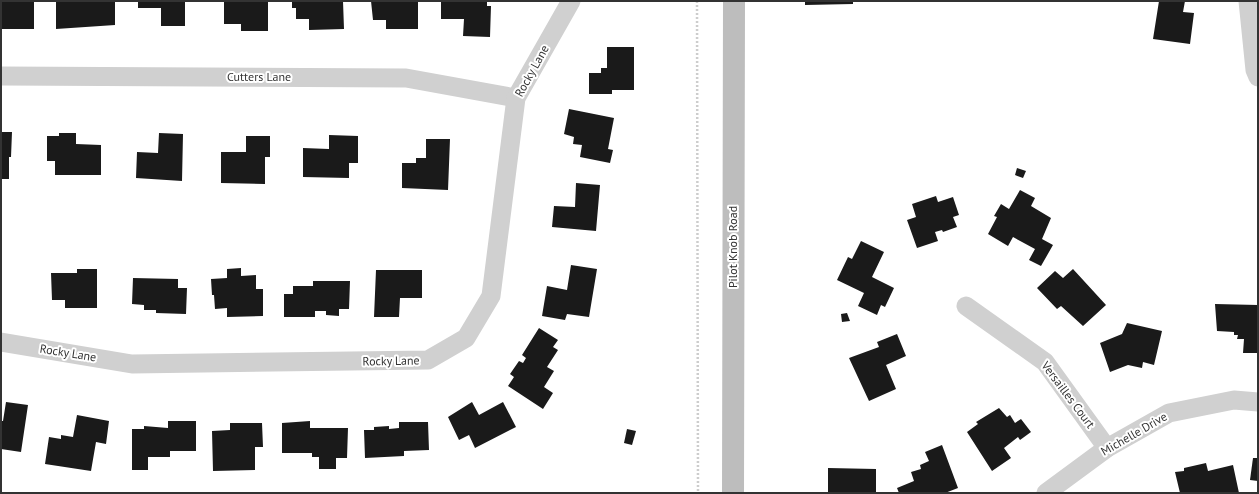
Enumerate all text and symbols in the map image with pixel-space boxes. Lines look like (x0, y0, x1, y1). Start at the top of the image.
street label: Rocky Lane (511, 42, 552, 99)
street label: Cutters Lane (227, 69, 291, 84)
street label: Pilot Knob Road (725, 206, 740, 288)
street label: Rocky Lane (39, 341, 97, 364)
street label: Rocky Lane (362, 353, 420, 368)
street label: Versailles Court (1038, 358, 1098, 431)
street label: Michelle Drive (1098, 409, 1170, 459)

